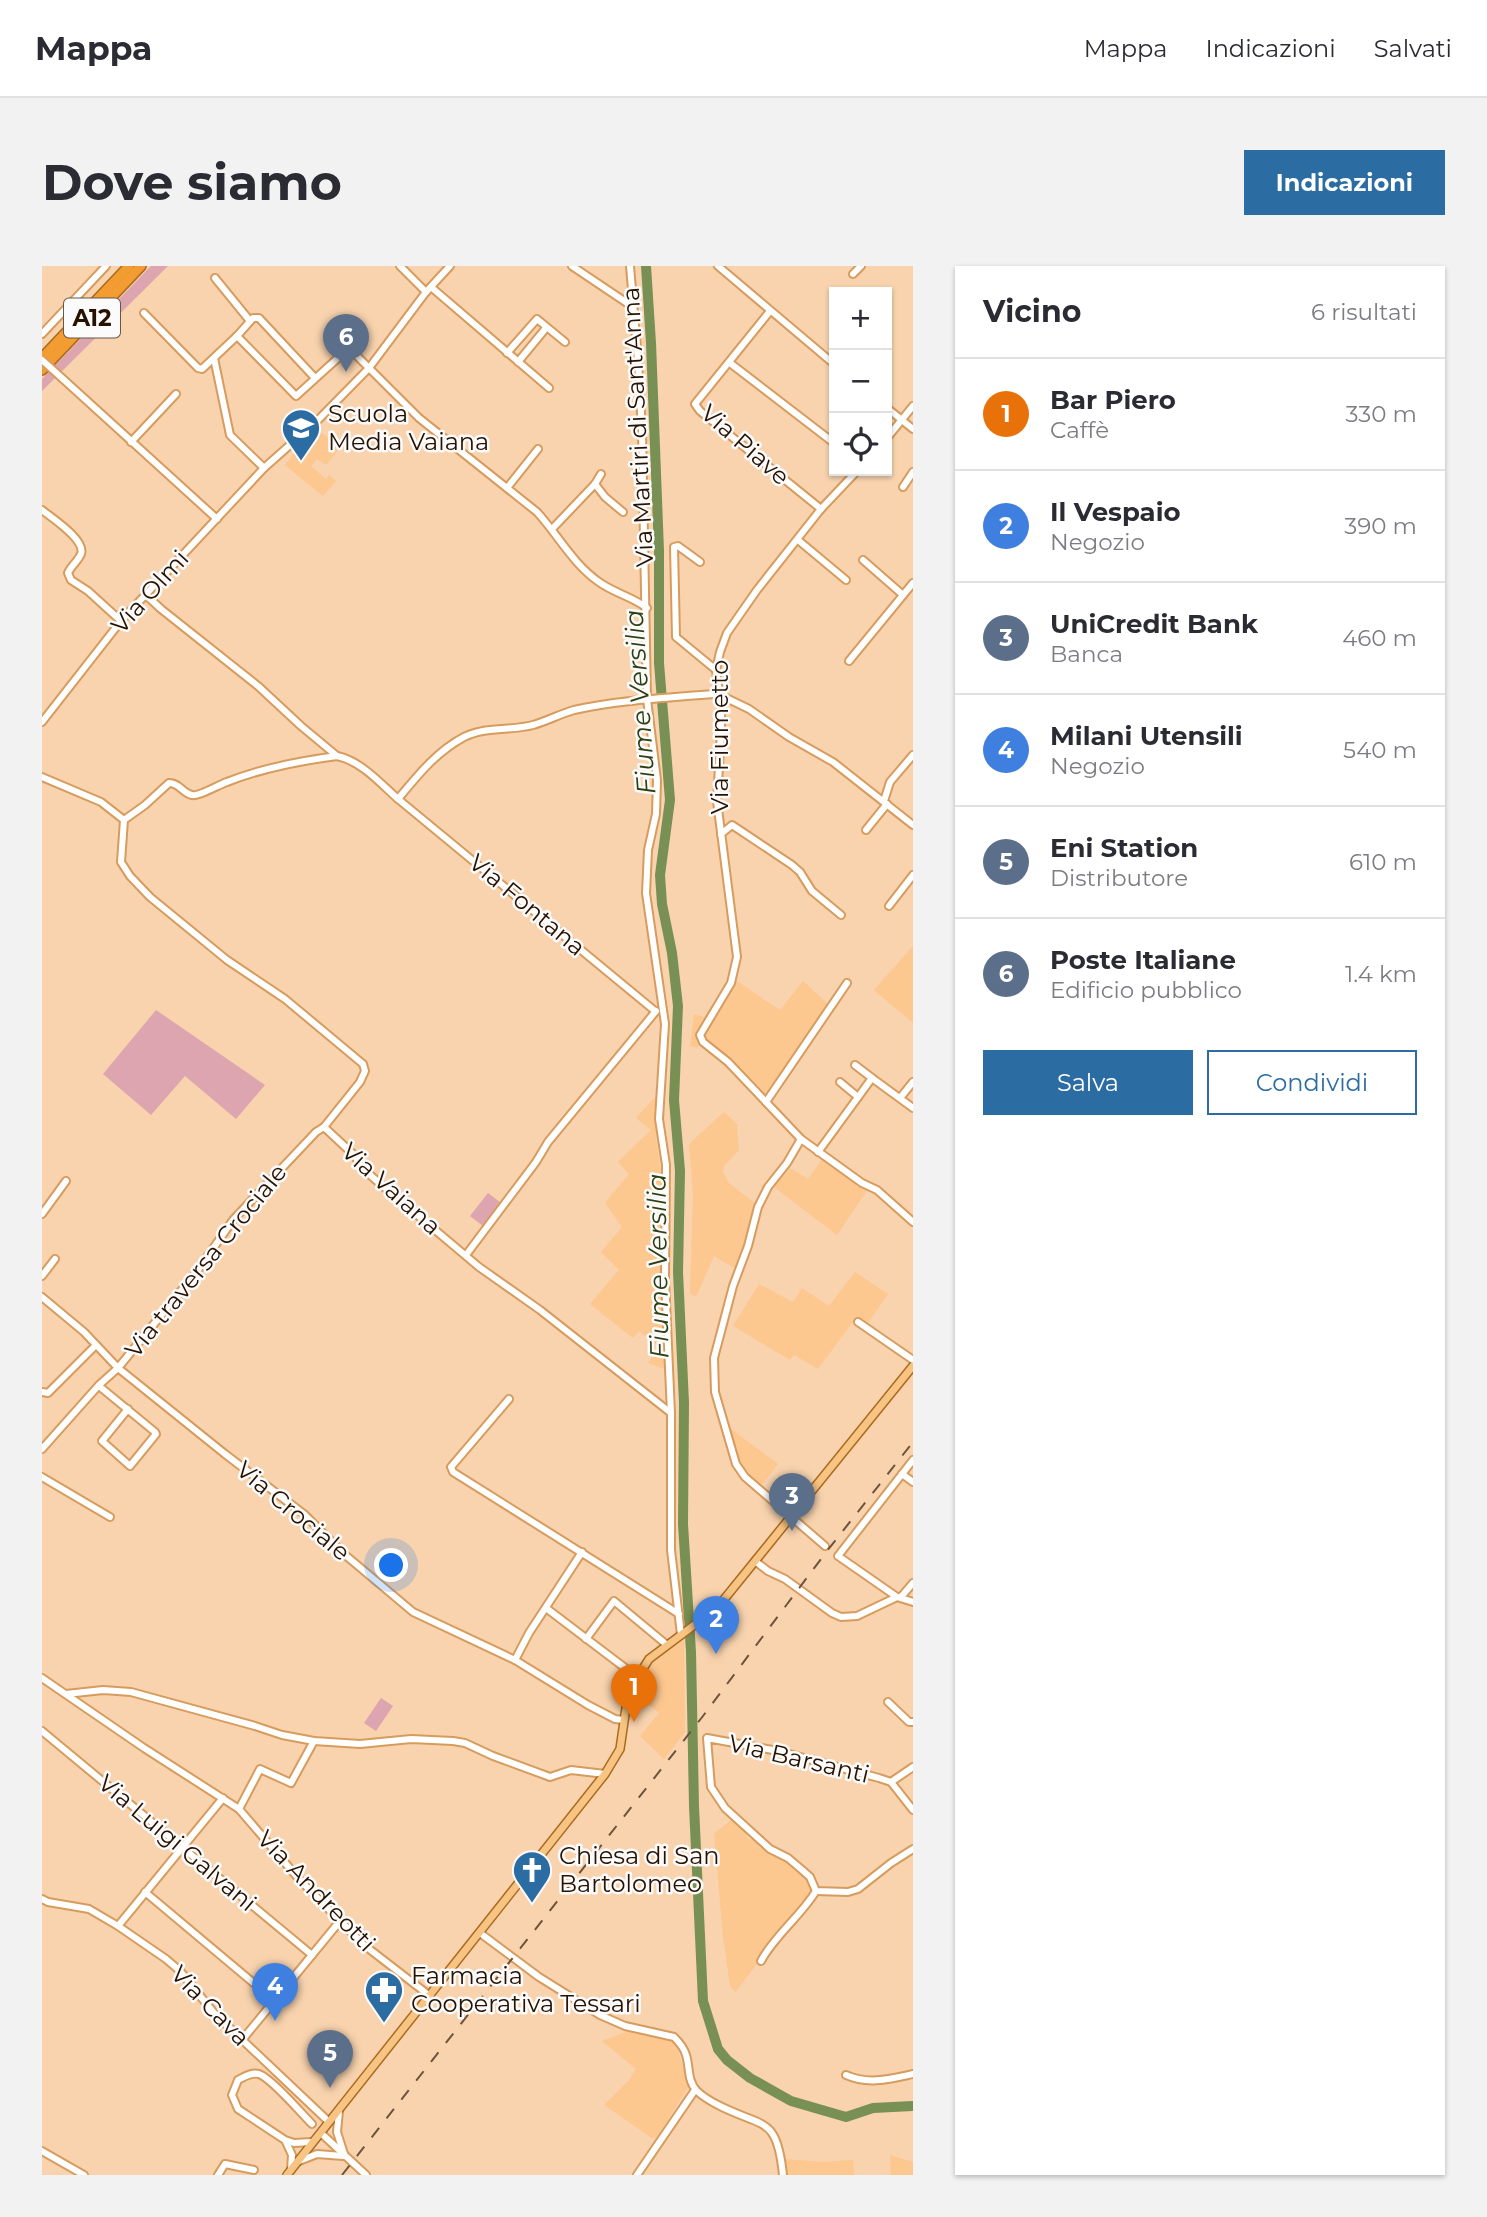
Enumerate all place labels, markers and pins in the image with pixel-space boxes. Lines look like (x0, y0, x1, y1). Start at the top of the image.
pin: 6 (323, 314, 369, 372)
place label: Scuola Media Vaiana (328, 399, 489, 456)
school or university icon: Scuola Media Vaiana (280, 407, 322, 462)
pin: 3 (769, 1473, 815, 1531)
pin: 2 (693, 1596, 739, 1654)
pin: 1 (611, 1664, 657, 1722)
place label: Chiesa di San Bartolomeo (559, 1841, 720, 1898)
church icon: Chiesa di San Bartolomeo (511, 1849, 553, 1904)
place label: Farmacia Cooperativa Tessari (411, 1961, 641, 2018)
pin: 4 (252, 1963, 298, 2021)
pharmacy icon: Farmacia Cooperativa Tessari (363, 1969, 405, 2024)
pin: 5 (307, 2030, 353, 2088)

